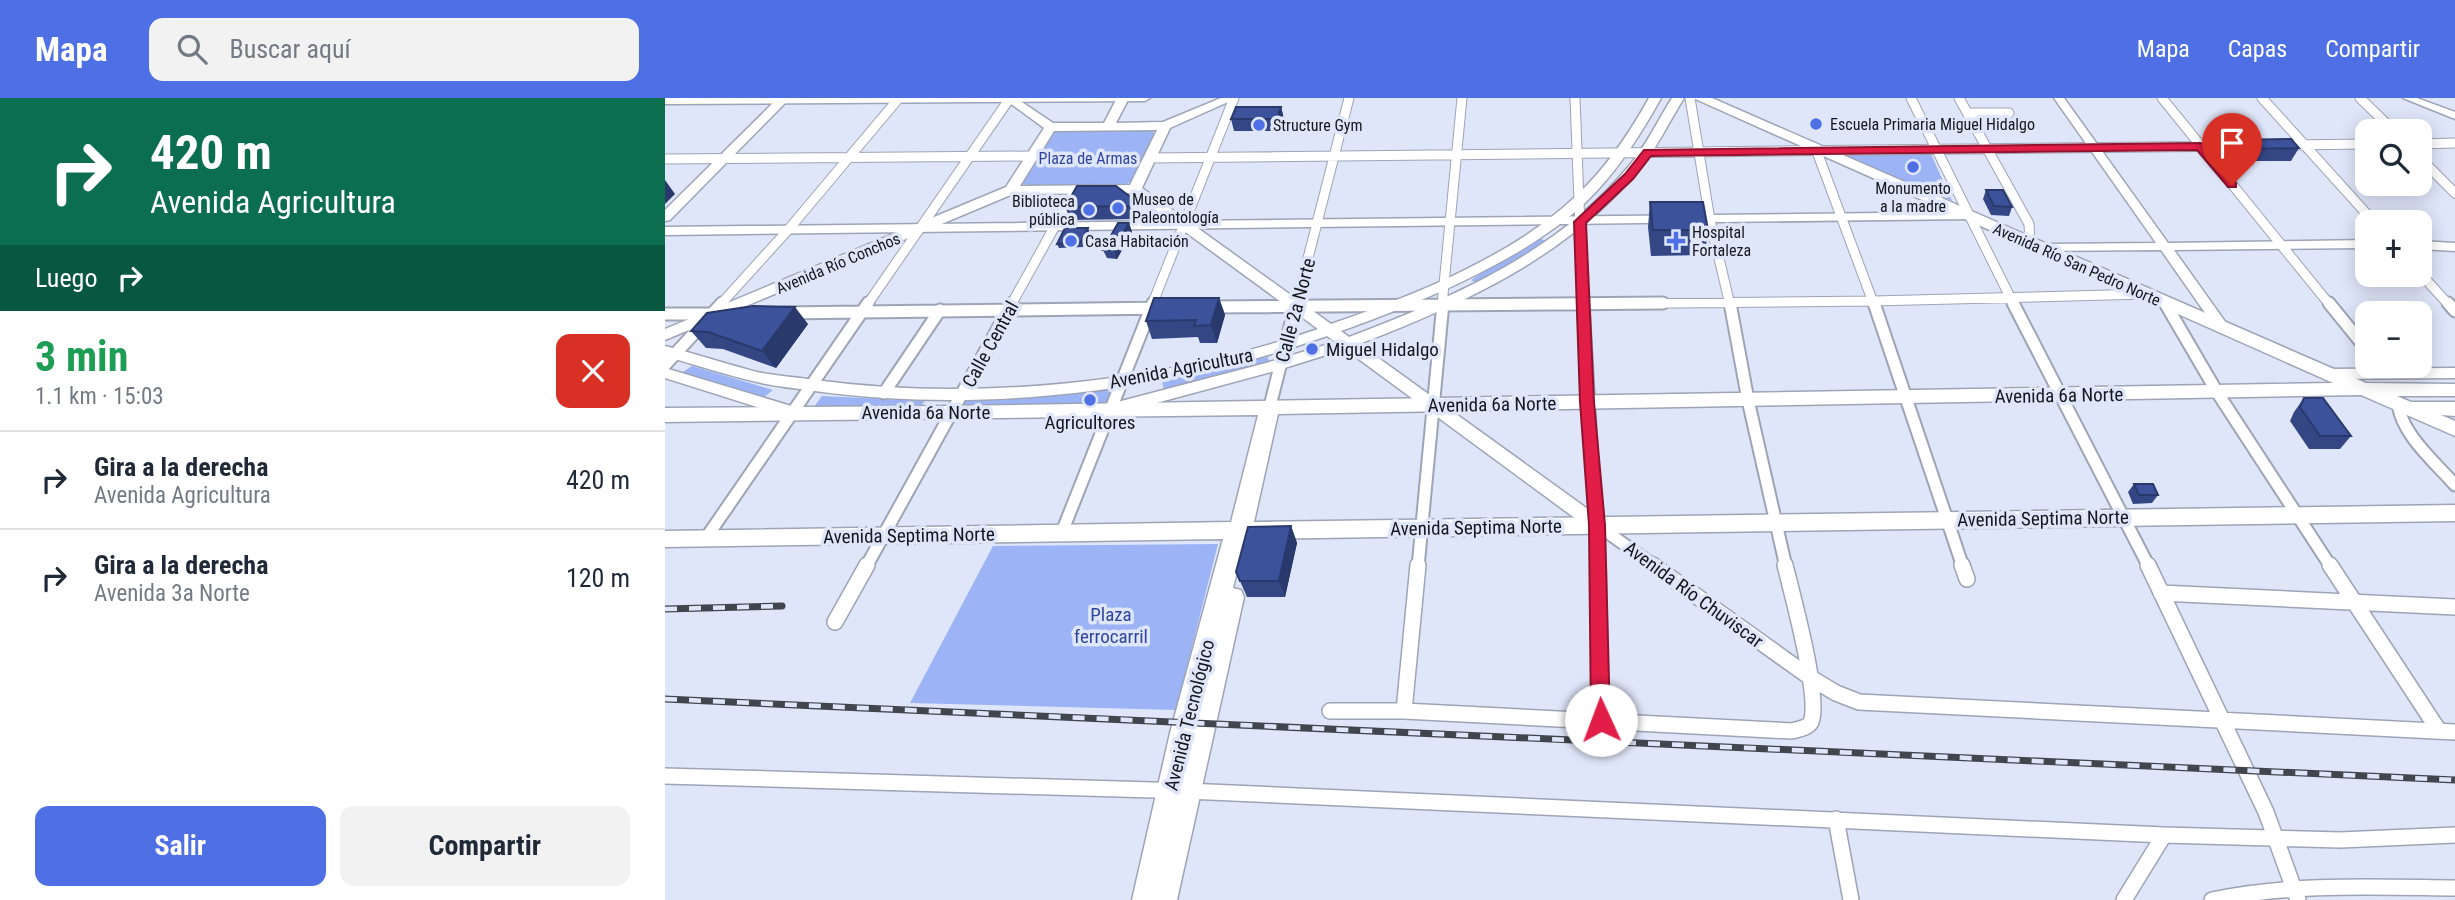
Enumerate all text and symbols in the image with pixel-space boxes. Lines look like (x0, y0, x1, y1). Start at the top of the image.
search box (149, 18, 639, 81)
text: Mapa (35, 30, 107, 69)
icon: search (173, 30, 211, 68)
text: Buscar aquí (229, 34, 351, 64)
text: Mapa (2137, 35, 2190, 63)
text: Capas (2228, 35, 2287, 63)
text: Compartir (2325, 35, 2420, 63)
pin (2202, 113, 2262, 185)
place label: Escuela Primaria Miguel Hidalgo (1830, 115, 2035, 134)
place label: Structure Gym (1273, 116, 1363, 135)
marker: Escuela Primaria Miguel Hidalgo (1808, 116, 1824, 132)
marker: Structure Gym (1251, 117, 1267, 133)
map controls (2355, 119, 2432, 378)
button: search (2355, 119, 2432, 196)
text: 420 m (150, 124, 272, 181)
icon: arrive (2213, 124, 2251, 162)
icon: right (35, 126, 126, 217)
park label: Plaza de Armas (1039, 149, 1137, 168)
marker: Monumento a la madre (1905, 159, 1921, 175)
place label: Monumento a la madre (1875, 179, 1951, 216)
text: Avenida Agricultura (150, 183, 396, 221)
place label: Museo de Paleontología (1132, 190, 1219, 227)
place label: Biblioteca pública (1012, 192, 1075, 229)
marker: Museo de Paleontología (1110, 200, 1126, 216)
marker: Biblioteca pública (1081, 202, 1097, 218)
button: + (2355, 210, 2432, 287)
street label: Avenida Río San Pedro Norte (1990, 219, 2163, 310)
place label: Hospital Fortaleza (1692, 223, 1751, 260)
street label: Avenida Río Conchos (773, 229, 903, 298)
marker: Hospital Fortaleza (1666, 231, 1686, 251)
place label: Casa Habitación (1085, 232, 1189, 251)
marker: Casa Habitación (1063, 233, 1079, 249)
street label: Calle 2a Norte (1271, 255, 1320, 365)
icon: right (111, 259, 149, 297)
text: Luego (35, 263, 97, 293)
street label: Calle Central (957, 297, 1024, 391)
button: − (2355, 301, 2432, 378)
text: 3 min (35, 332, 128, 381)
button: close (556, 334, 630, 408)
place label: Miguel Hidalgo (1326, 338, 1439, 361)
marker: Miguel Hidalgo (1304, 341, 1320, 357)
street label: Avenida Agricultura (1107, 343, 1255, 394)
text: 1.1 km · 15:03 (35, 383, 164, 410)
street label: Avenida 6a Norte (1994, 383, 2124, 408)
marker: Agricultores (1082, 392, 1098, 408)
street label: Avenida 6a Norte (1427, 392, 1557, 417)
street label: Avenida 6a Norte (862, 401, 990, 424)
place label: Agricultores (1045, 411, 1135, 434)
text: Gira a la derecha (94, 452, 268, 482)
icon: right (35, 461, 73, 499)
text: 420 m (566, 465, 630, 495)
text: Avenida Agricultura (94, 482, 271, 509)
street label: Avenida Septima Norte (1957, 506, 2129, 531)
street label: Avenida Septima Norte (1390, 515, 1562, 540)
street label: Avenida Septima Norte (823, 523, 995, 548)
street label: Avenida Río Chuviscar (1620, 536, 1768, 653)
text: Gira a la derecha (94, 550, 268, 580)
icon: right (35, 559, 73, 597)
text: 120 m (566, 563, 630, 593)
text: Avenida 3a Norte (94, 580, 250, 607)
park label: Plaza ferrocarril (1074, 603, 1148, 648)
street label: Avenida Tecnológico (1160, 637, 1219, 793)
position arrow (1564, 683, 1638, 757)
button: Salir (35, 806, 326, 886)
button: Compartir (340, 806, 630, 886)

